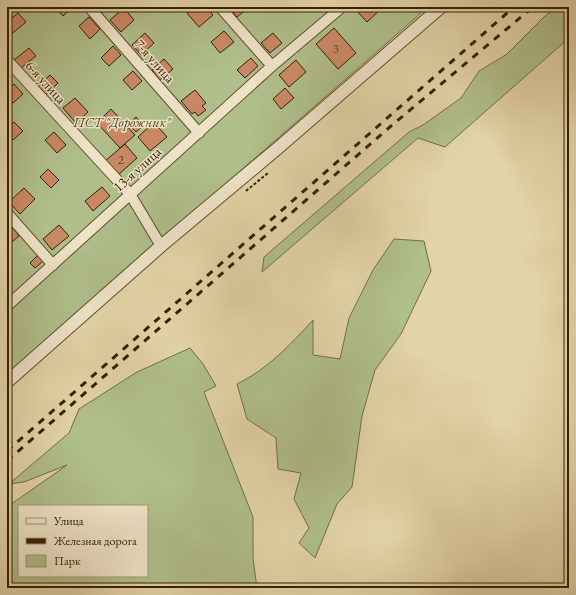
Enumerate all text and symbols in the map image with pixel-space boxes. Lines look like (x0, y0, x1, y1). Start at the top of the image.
street label: 7-я улица (131, 35, 179, 87)
house number: 3 (333, 41, 339, 57)
street label: 6-я улица (22, 57, 70, 108)
park label: ПСТ "Дорожник" (72, 113, 172, 131)
street label: 13-я улица (109, 142, 165, 195)
house number: 2 (118, 152, 124, 168)
legend (18, 505, 148, 577)
text: Улица (53, 513, 84, 529)
text: Железная дорога (53, 533, 137, 549)
text: Парк (54, 553, 81, 569)

